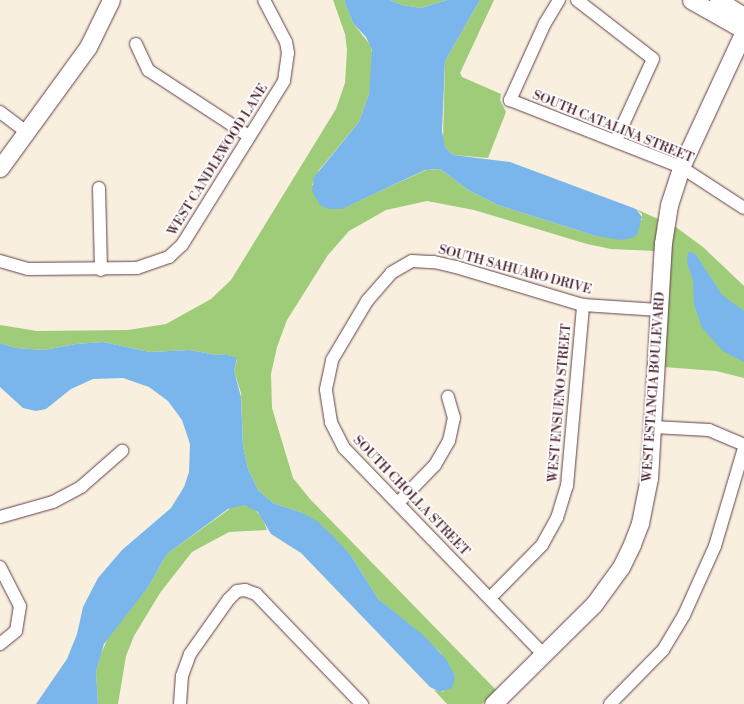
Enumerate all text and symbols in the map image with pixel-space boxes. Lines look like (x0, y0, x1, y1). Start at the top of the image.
street label: WEST CANDLEWOOD LANE (165, 81, 271, 239)
street label: SOUTH CATALINA STREET (530, 88, 696, 166)
street label: SOUTH SAHUARO DRIVE (437, 242, 593, 298)
street label: WEST ESTANCIA BOULEVARD (640, 291, 668, 483)
street label: WEST ENSUENO STREET (545, 323, 575, 483)
street label: SOUTH CHOLLA STREET (350, 433, 472, 559)

